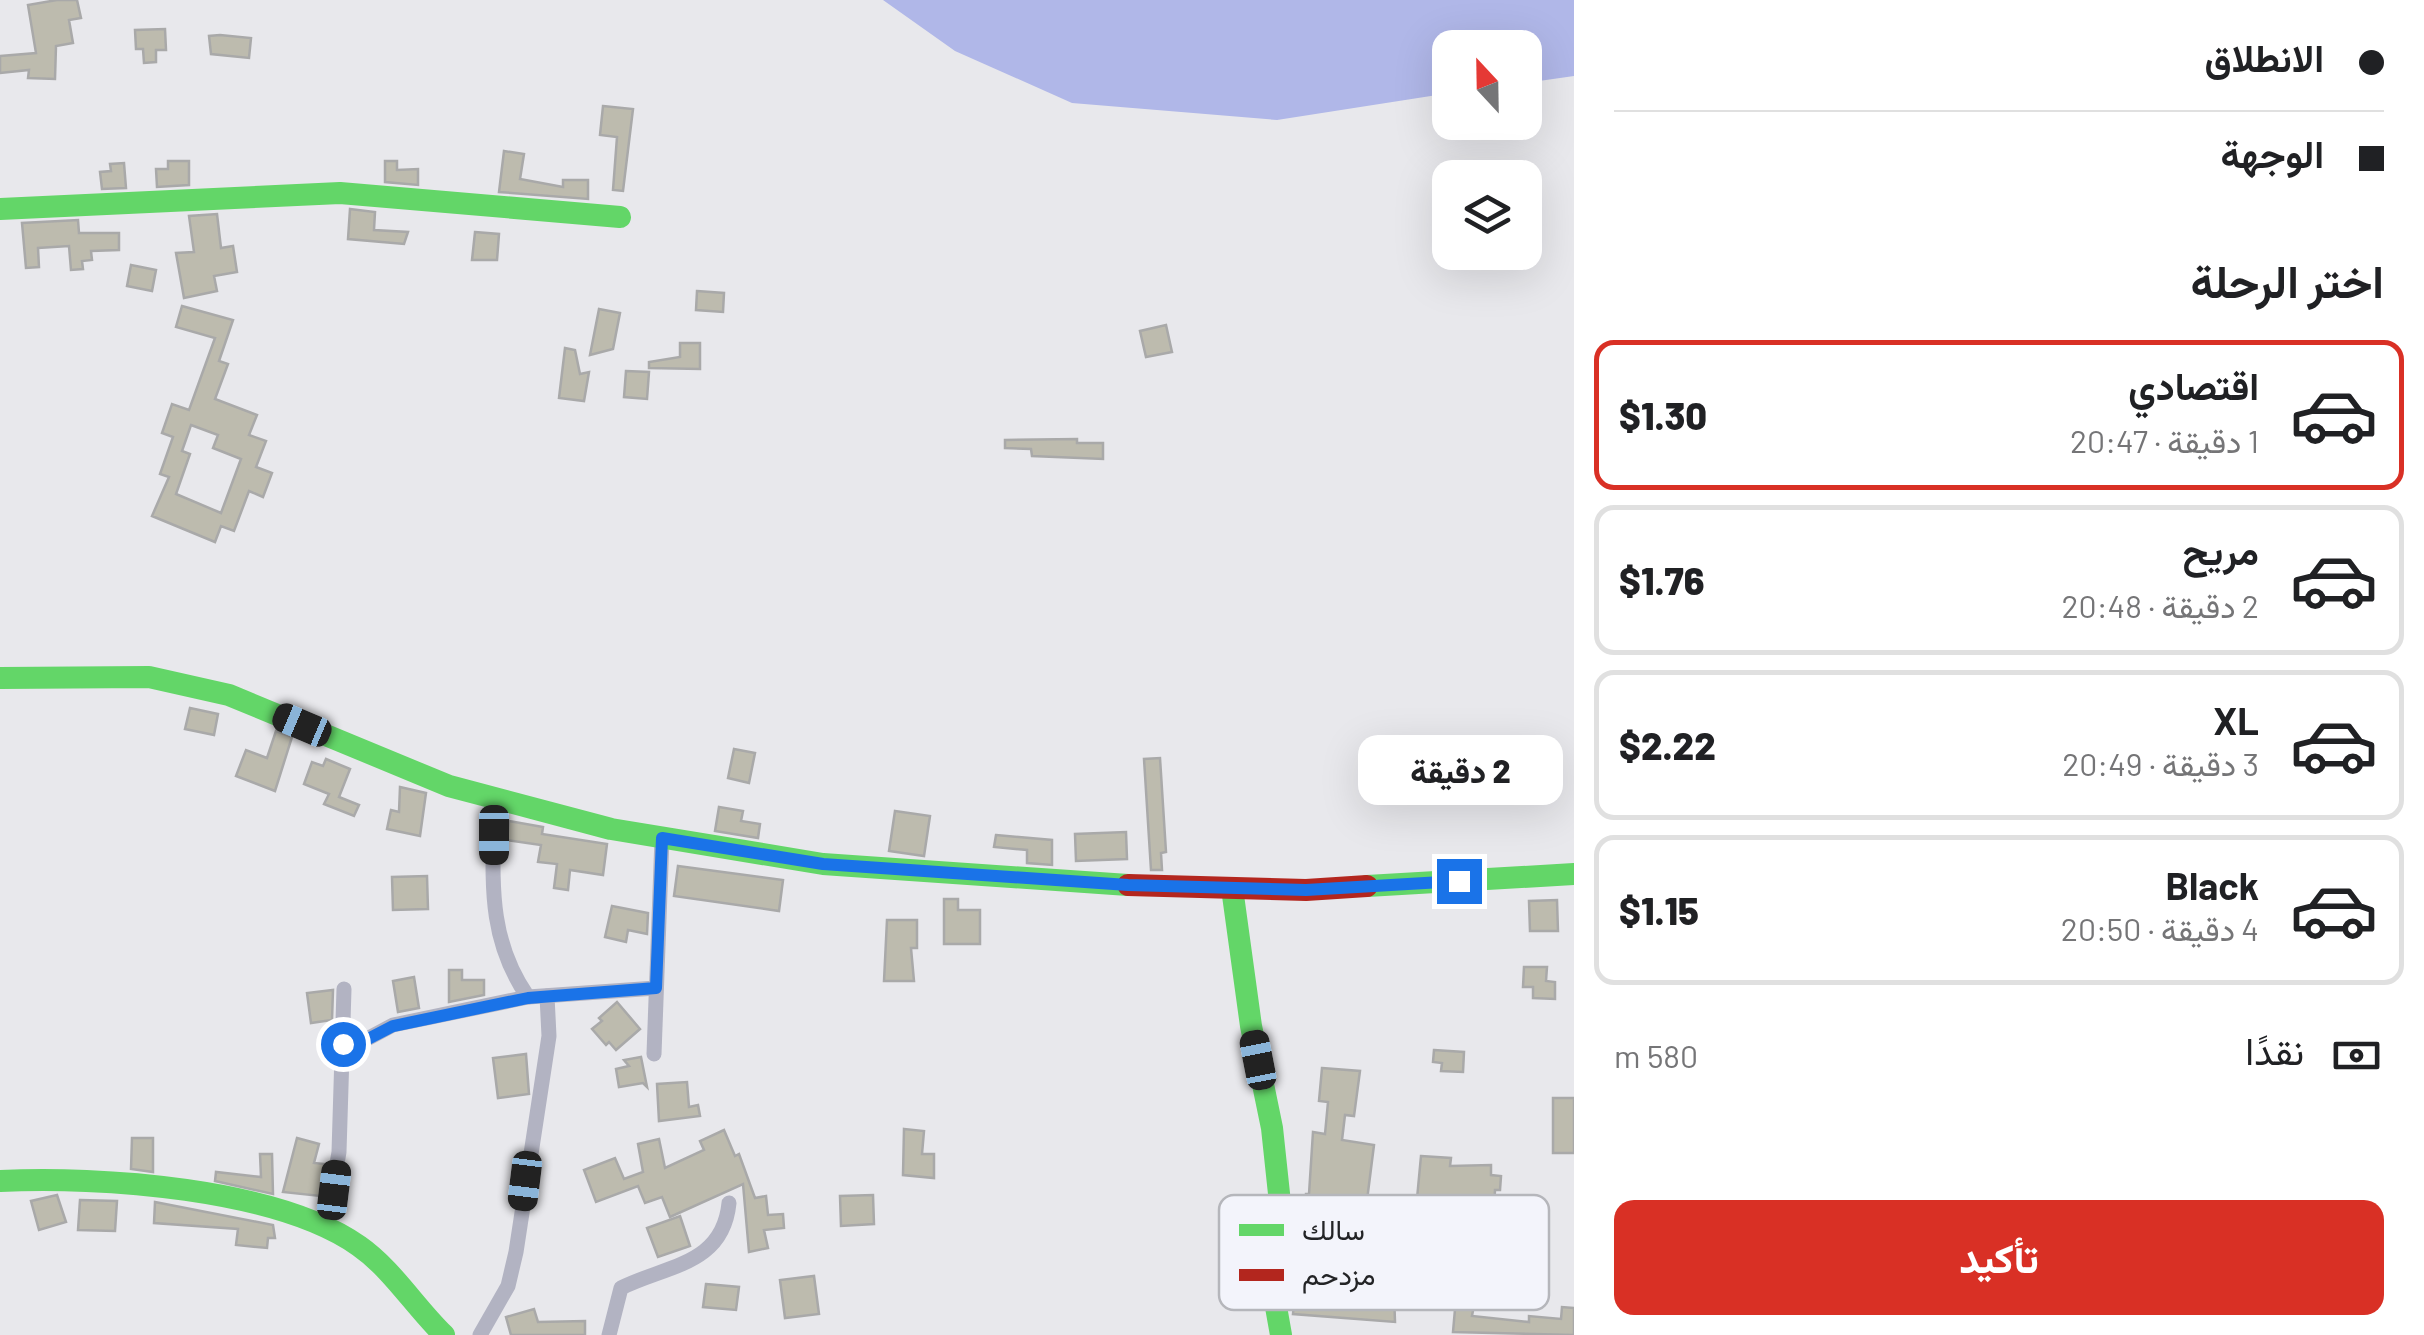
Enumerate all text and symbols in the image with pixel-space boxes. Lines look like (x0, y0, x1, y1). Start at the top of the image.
north arrow (1432, 30, 1542, 140)
map controls (1432, 30, 1542, 270)
text: الانطلاق (2205, 34, 2324, 80)
text: الوجهة (2221, 130, 2324, 176)
button: layers (1432, 160, 1542, 270)
text: اختر الرحلة (2190, 253, 2384, 307)
text: اقتصادي (2128, 362, 2259, 408)
icon: car (2289, 370, 2379, 460)
text: $1.30 (1619, 392, 1707, 438)
text: 1 دقيقة · 20:47 (2070, 421, 2259, 459)
text: مريح (2183, 527, 2259, 573)
icon: car (2289, 535, 2379, 625)
text: $1.76 (1619, 557, 1704, 603)
text: 2 دقيقة · 20:48 (2061, 586, 2259, 624)
text: XL (2213, 697, 2259, 743)
car (269, 699, 335, 751)
icon: car (2289, 700, 2379, 790)
text: $2.22 (1619, 722, 1716, 768)
callout: 2 دقيقة (1356, 736, 1562, 806)
text: 3 دقيقة · 20:49 (2062, 744, 2259, 782)
text: 2 دقيقة (1410, 751, 1511, 789)
car (479, 805, 509, 865)
route end (1437, 859, 1482, 904)
text: Black (2165, 862, 2259, 908)
icon: car (2289, 865, 2379, 955)
text: $1.15 (1619, 887, 1699, 933)
text: 4 دقيقة · 20:50 (2061, 909, 2259, 947)
route start (321, 1022, 366, 1067)
text: نقدًا (2245, 1027, 2304, 1073)
car (1238, 1028, 1278, 1092)
icon: cash (2329, 1028, 2384, 1083)
text: 580 m (1614, 1036, 1698, 1074)
car (506, 1149, 544, 1213)
car (315, 1158, 353, 1222)
legend (1219, 1195, 1549, 1310)
button: تأكيد (1614, 1200, 2384, 1315)
text: سالك (1302, 1212, 1365, 1246)
text: مزدحم (1302, 1257, 1375, 1294)

